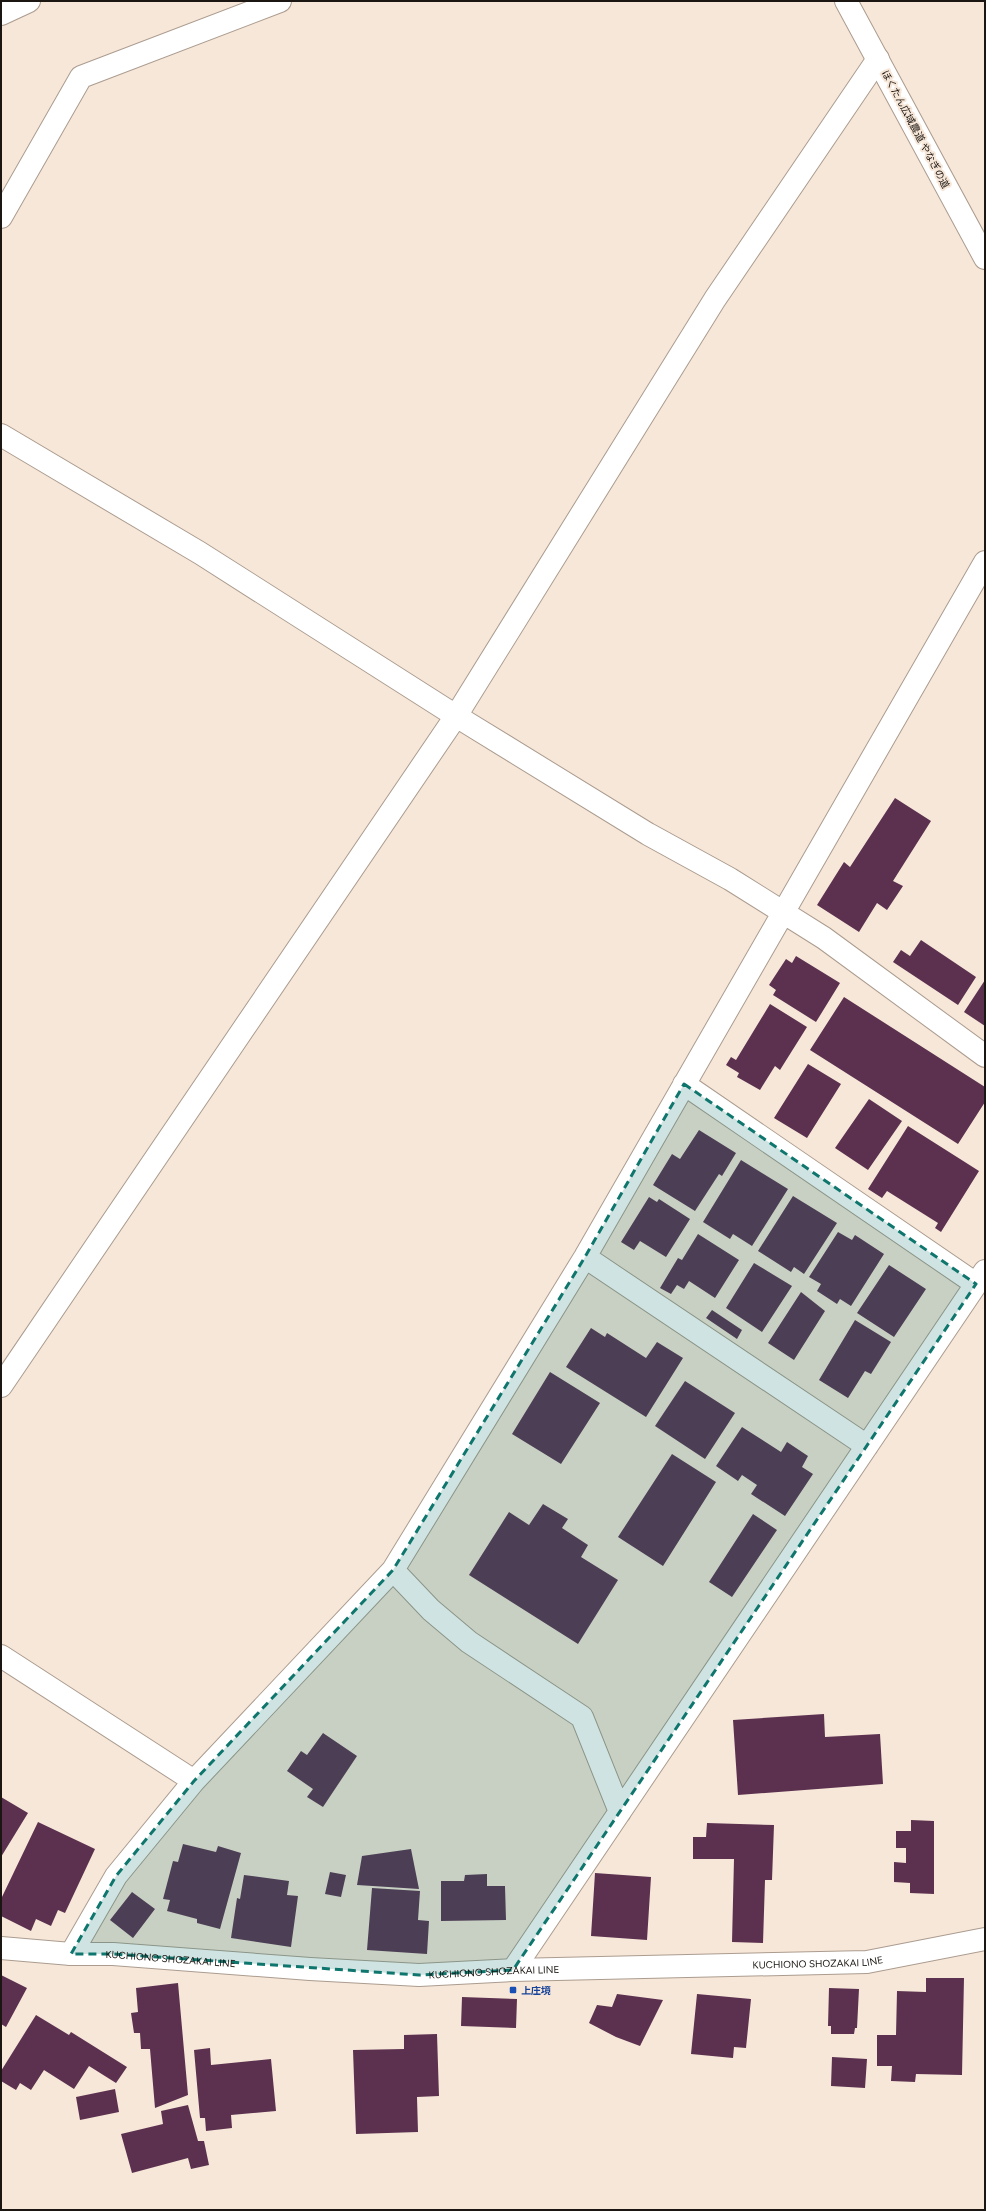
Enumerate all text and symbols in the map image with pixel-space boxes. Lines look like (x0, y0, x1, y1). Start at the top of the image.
street label: ほくたん広域農道 やなぎの道 (879, 68, 952, 191)
street label: KUCHIONO SHOZAKAI LINE (105, 1948, 236, 1970)
street label: KUCHIONO SHOZAKAI LINE (752, 1953, 884, 1972)
street label: KUCHIONO SHOZAKAI LINE (428, 1963, 559, 1981)
place label: 上庄境 (521, 1984, 551, 1997)
marker: 上庄境 (508, 1985, 518, 1995)

